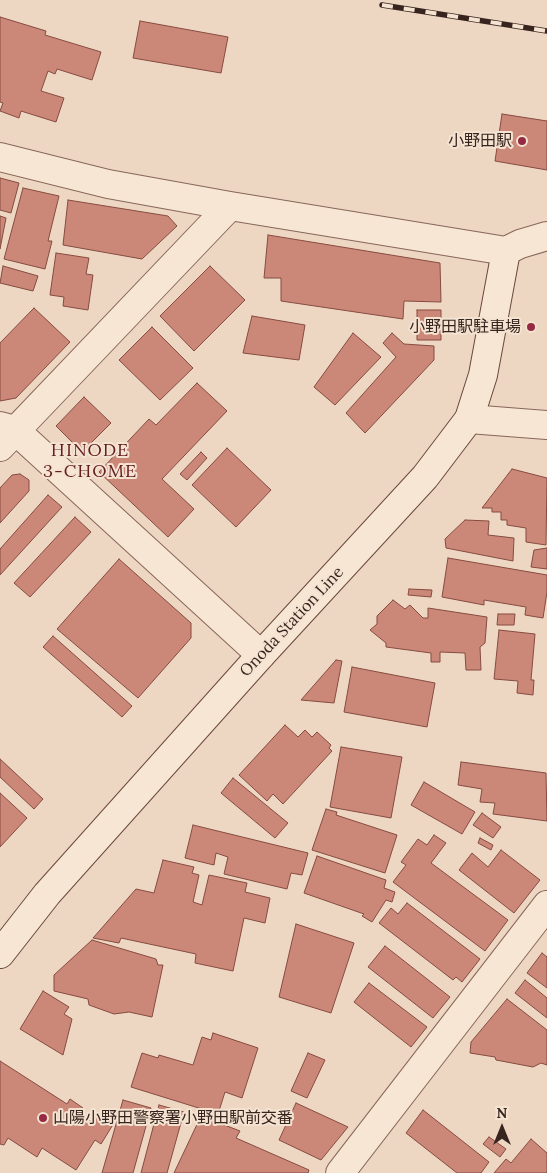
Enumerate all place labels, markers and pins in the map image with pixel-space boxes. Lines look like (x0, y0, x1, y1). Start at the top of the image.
place label: 小野田駅 (448, 131, 512, 151)
marker: 小野田駅 (516, 135, 528, 147)
place label: 小野田駅駐車場 (409, 317, 521, 337)
marker: 小野田駅駐車場 (525, 321, 537, 333)
place label: 山陽小野田警察署小野田駅前交番 (53, 1108, 293, 1128)
marker: 山陽小野田警察署小野田駅前交番 (37, 1112, 49, 1124)

